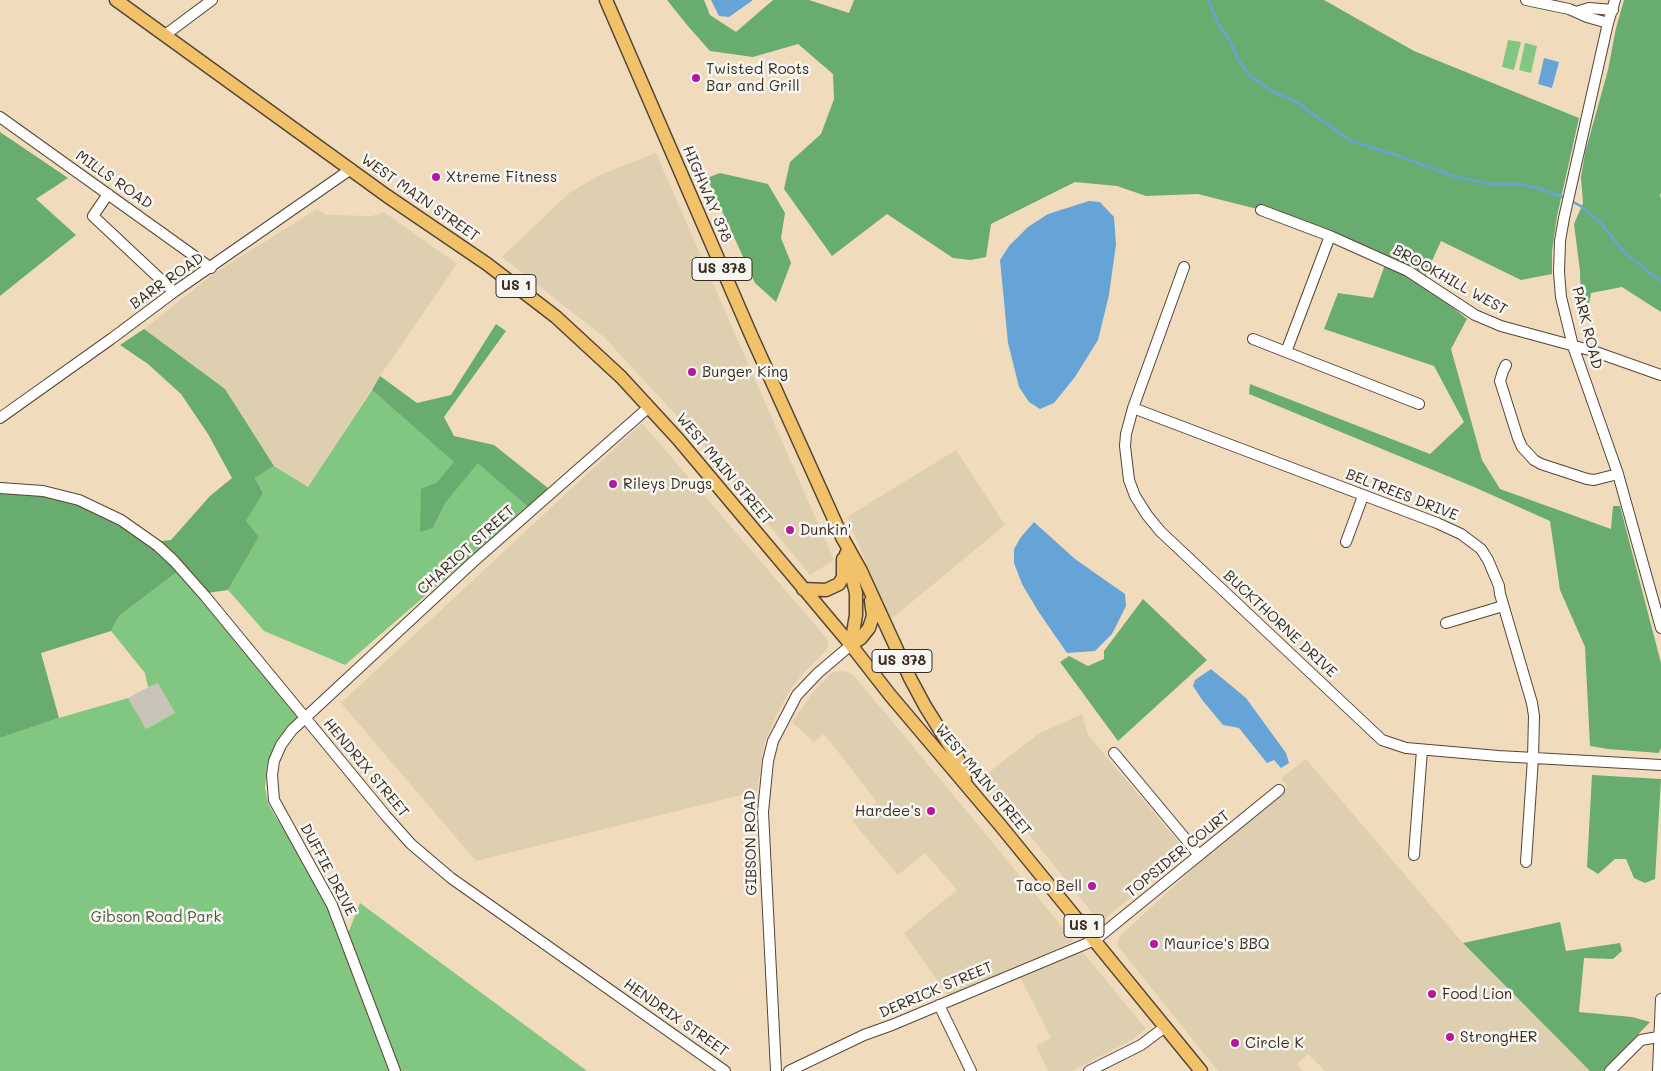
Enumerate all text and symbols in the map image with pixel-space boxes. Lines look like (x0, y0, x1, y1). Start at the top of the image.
place label: Twisted Roots Bar and Grill (706, 60, 809, 95)
marker: Twisted Roots Bar and Grill (690, 72, 702, 84)
street label: HIGHWAY 378 (679, 143, 735, 245)
street label: MILLS ROAD (72, 147, 156, 213)
street label: WEST MAIN STREET (357, 150, 483, 246)
place label: Xtreme Fitness (446, 168, 557, 186)
marker: Xtreme Fitness (430, 171, 442, 183)
street label: BROOKHILL WEST (1390, 241, 1510, 319)
street label: BARR ROAD (127, 249, 207, 313)
road number: US 378 (692, 258, 752, 280)
road number: US 1 (496, 274, 536, 298)
street label: PARK ROAD (1568, 285, 1606, 371)
place label: Burger King (702, 363, 788, 381)
marker: Burger King (686, 366, 698, 378)
street label: WEST MAIN STREET (672, 410, 776, 528)
street label: BELTREES DRIVE (1343, 465, 1461, 525)
place label: Rileys Drugs (623, 475, 712, 493)
marker: Rileys Drugs (607, 478, 619, 490)
street label: CHARIOT STREET (414, 502, 518, 598)
place label: Dunkin' (800, 521, 851, 539)
marker: Dunkin' (784, 524, 796, 536)
street label: BUCKTHORNE DRIVE (1219, 567, 1341, 681)
road number: US 378 (872, 649, 932, 672)
street label: HENDRIX STREET (319, 715, 413, 821)
street label: WEST MAIN STREET (931, 721, 1035, 839)
street label: GIBSON ROAD (741, 790, 761, 896)
place label: Hardee's (855, 802, 921, 820)
marker: Hardee's (925, 805, 937, 817)
street label: TOPSIDER COURT (1122, 807, 1234, 901)
street label: DUFFIE DRIVE (296, 821, 360, 919)
place label: Taco Bell (1016, 877, 1082, 895)
marker: Taco Bell (1086, 880, 1098, 892)
park label: Gibson Road Park (91, 908, 221, 926)
road number: US 1 (1064, 914, 1104, 938)
place label: Maurice's BBQ (1164, 935, 1269, 953)
marker: Maurice's BBQ (1148, 938, 1160, 950)
street label: DERRICK STREET (877, 958, 995, 1022)
street label: HENDRIX STREET (620, 975, 732, 1061)
place label: Food Lion (1442, 985, 1512, 1003)
marker: Food Lion (1426, 988, 1438, 1000)
place label: StrongHER (1460, 1028, 1537, 1046)
marker: StrongHER (1444, 1031, 1456, 1043)
place label: Circle K (1245, 1034, 1304, 1052)
marker: Circle K (1229, 1037, 1241, 1049)

